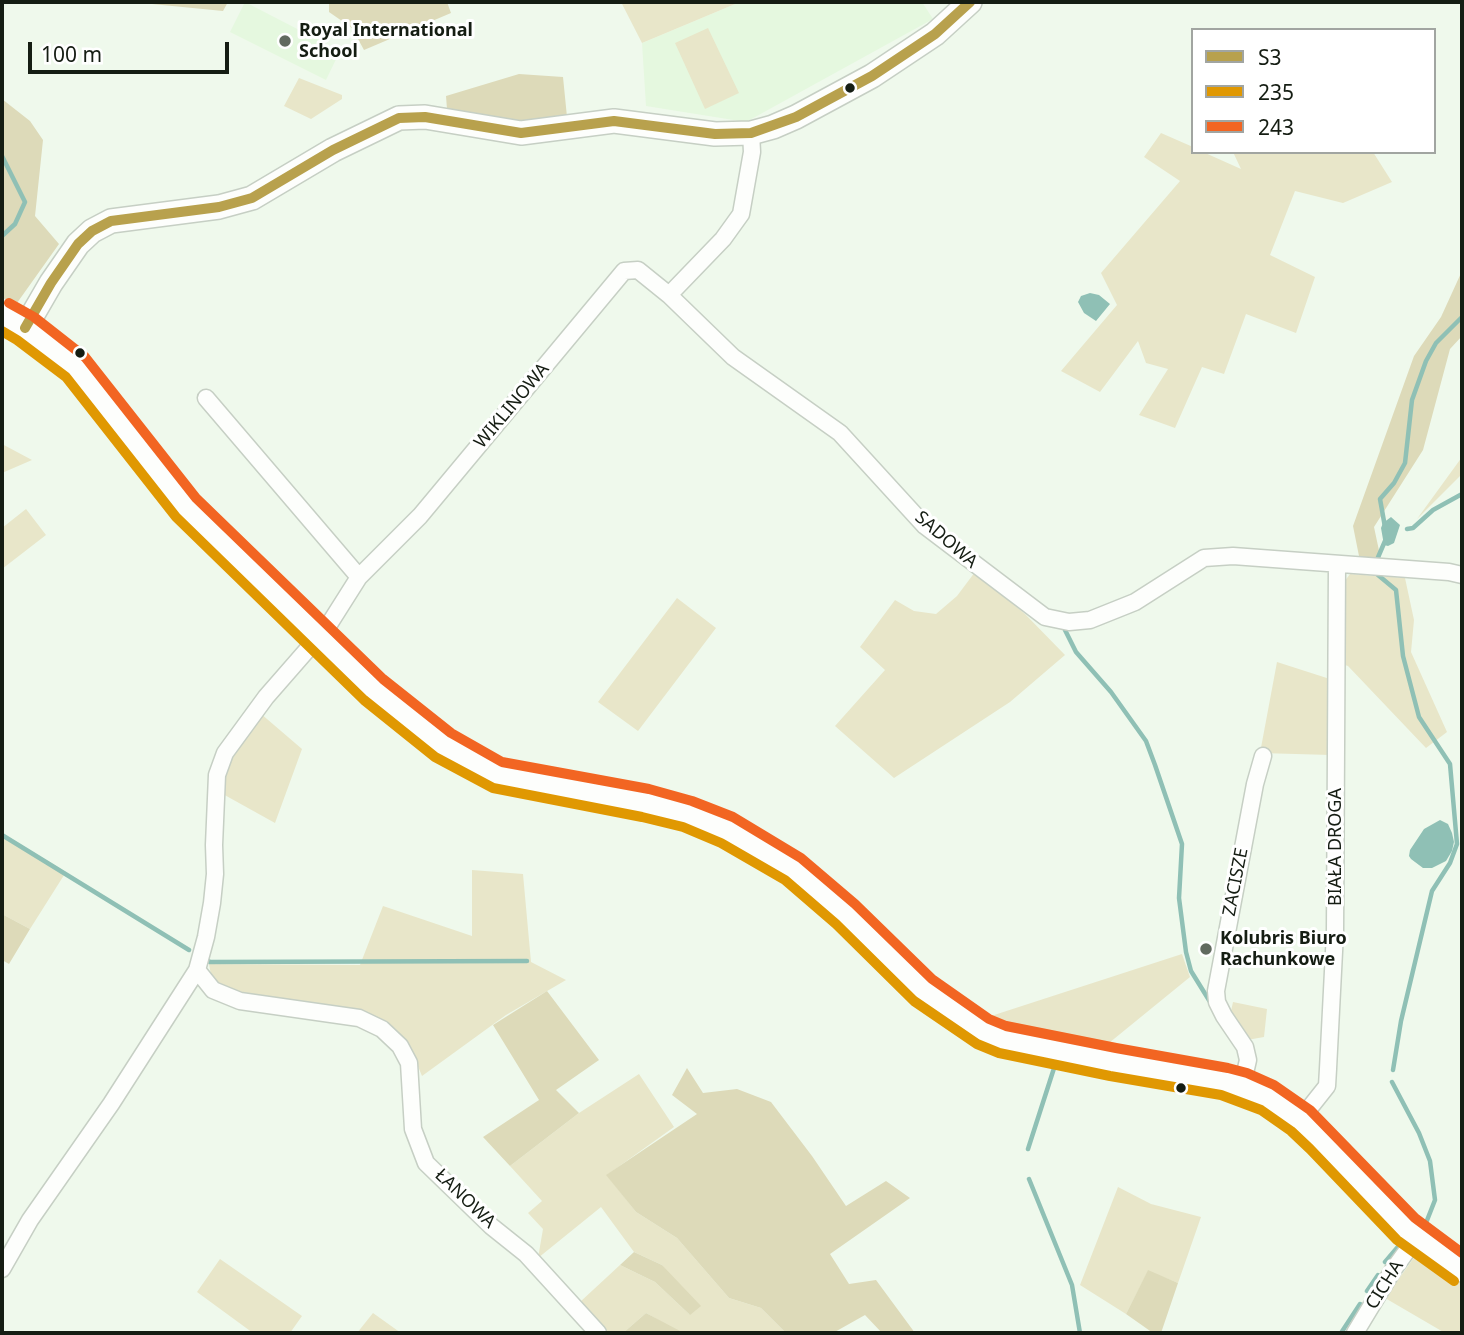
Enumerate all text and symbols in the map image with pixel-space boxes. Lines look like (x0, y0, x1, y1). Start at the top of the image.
place label: Royal International School (299, 20, 473, 62)
scale bar (32, 28, 233, 72)
legend (1191, 28, 1436, 154)
marker: Royal International School (277, 33, 293, 49)
text: 100 m (41, 40, 102, 68)
text: S3 (1258, 43, 1282, 71)
text: 235 (1258, 78, 1294, 106)
unlabelled marker (843, 81, 857, 95)
text: 243 (1258, 113, 1294, 141)
unlabelled marker (73, 346, 87, 360)
street label: WIKLINOWA (470, 359, 554, 453)
street label: SADOWA (910, 507, 982, 573)
street label: BIAŁA DROGA (1325, 788, 1347, 906)
street label: ZACISZE (1219, 846, 1253, 918)
place label: Kolubris Biuro Rachunkowe (1220, 928, 1347, 970)
marker: Kolubris Biuro Rachunkowe (1198, 941, 1214, 957)
unlabelled marker (1174, 1081, 1188, 1095)
street label: ŁANOWA (430, 1165, 500, 1233)
street label: CICHA (1362, 1257, 1408, 1313)

